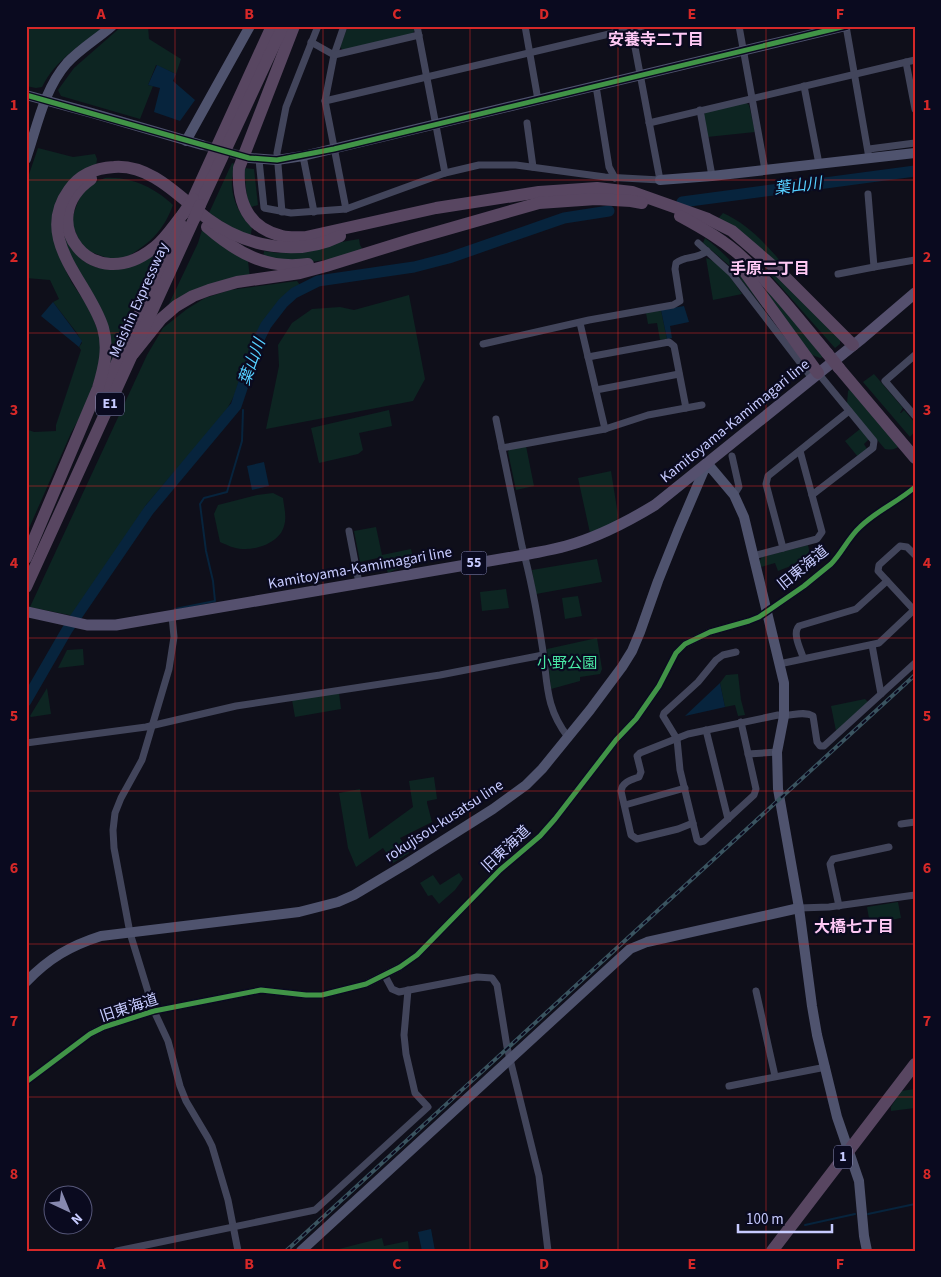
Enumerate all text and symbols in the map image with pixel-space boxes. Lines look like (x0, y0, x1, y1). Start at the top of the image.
text: A (95, 3, 106, 25)
text: B (244, 3, 254, 25)
text: C (392, 3, 402, 25)
text: D (539, 3, 549, 25)
text: E (688, 3, 696, 25)
text: F (836, 3, 844, 25)
district label: 安養寺二丁目 (608, 29, 704, 51)
text: 1 (10, 94, 18, 116)
text: 1 (923, 94, 931, 116)
water label: 葉山川 (773, 172, 825, 200)
street label: Meishin Expressway (104, 239, 174, 361)
text: 2 (10, 246, 18, 268)
text: 2 (923, 246, 931, 268)
district label: 手原二丁目 (730, 258, 810, 280)
water label: 葉山川 (233, 334, 271, 388)
street label: Kamitoyama-Kamimagari line (656, 354, 814, 488)
road number: E1 (96, 392, 124, 416)
text: 3 (10, 399, 18, 421)
text: 3 (923, 399, 931, 421)
street label: Kamitoyama-Kamimagari line (266, 541, 454, 595)
street label: 旧東海道 (773, 541, 833, 595)
text: 4 (10, 552, 19, 574)
road number: 55 (462, 552, 486, 574)
text: 4 (923, 552, 932, 574)
park label: 小野公園 (537, 653, 597, 674)
text: 5 (10, 705, 18, 727)
text: 5 (923, 705, 931, 727)
street label: rokujisou-kusatsu line (381, 775, 507, 867)
street label: 旧東海道 (477, 821, 535, 877)
text: 6 (10, 857, 18, 879)
text: 6 (923, 857, 931, 879)
district label: 大橋七丁目 (814, 916, 894, 938)
street label: 旧東海道 (97, 989, 161, 1027)
text: 7 (10, 1010, 18, 1032)
text: 7 (923, 1010, 931, 1032)
road number: 1 (834, 1146, 852, 1168)
text: 8 (10, 1163, 18, 1185)
text: 8 (923, 1163, 931, 1185)
north arrow (42, 1184, 92, 1234)
scale bar (738, 1202, 832, 1234)
text: N (66, 1208, 87, 1229)
text: 100 m (746, 1209, 784, 1230)
text: A (95, 1253, 106, 1275)
text: B (244, 1253, 254, 1275)
text: C (392, 1253, 402, 1275)
text: D (539, 1253, 549, 1275)
text: E (688, 1253, 696, 1275)
text: F (836, 1253, 844, 1275)

